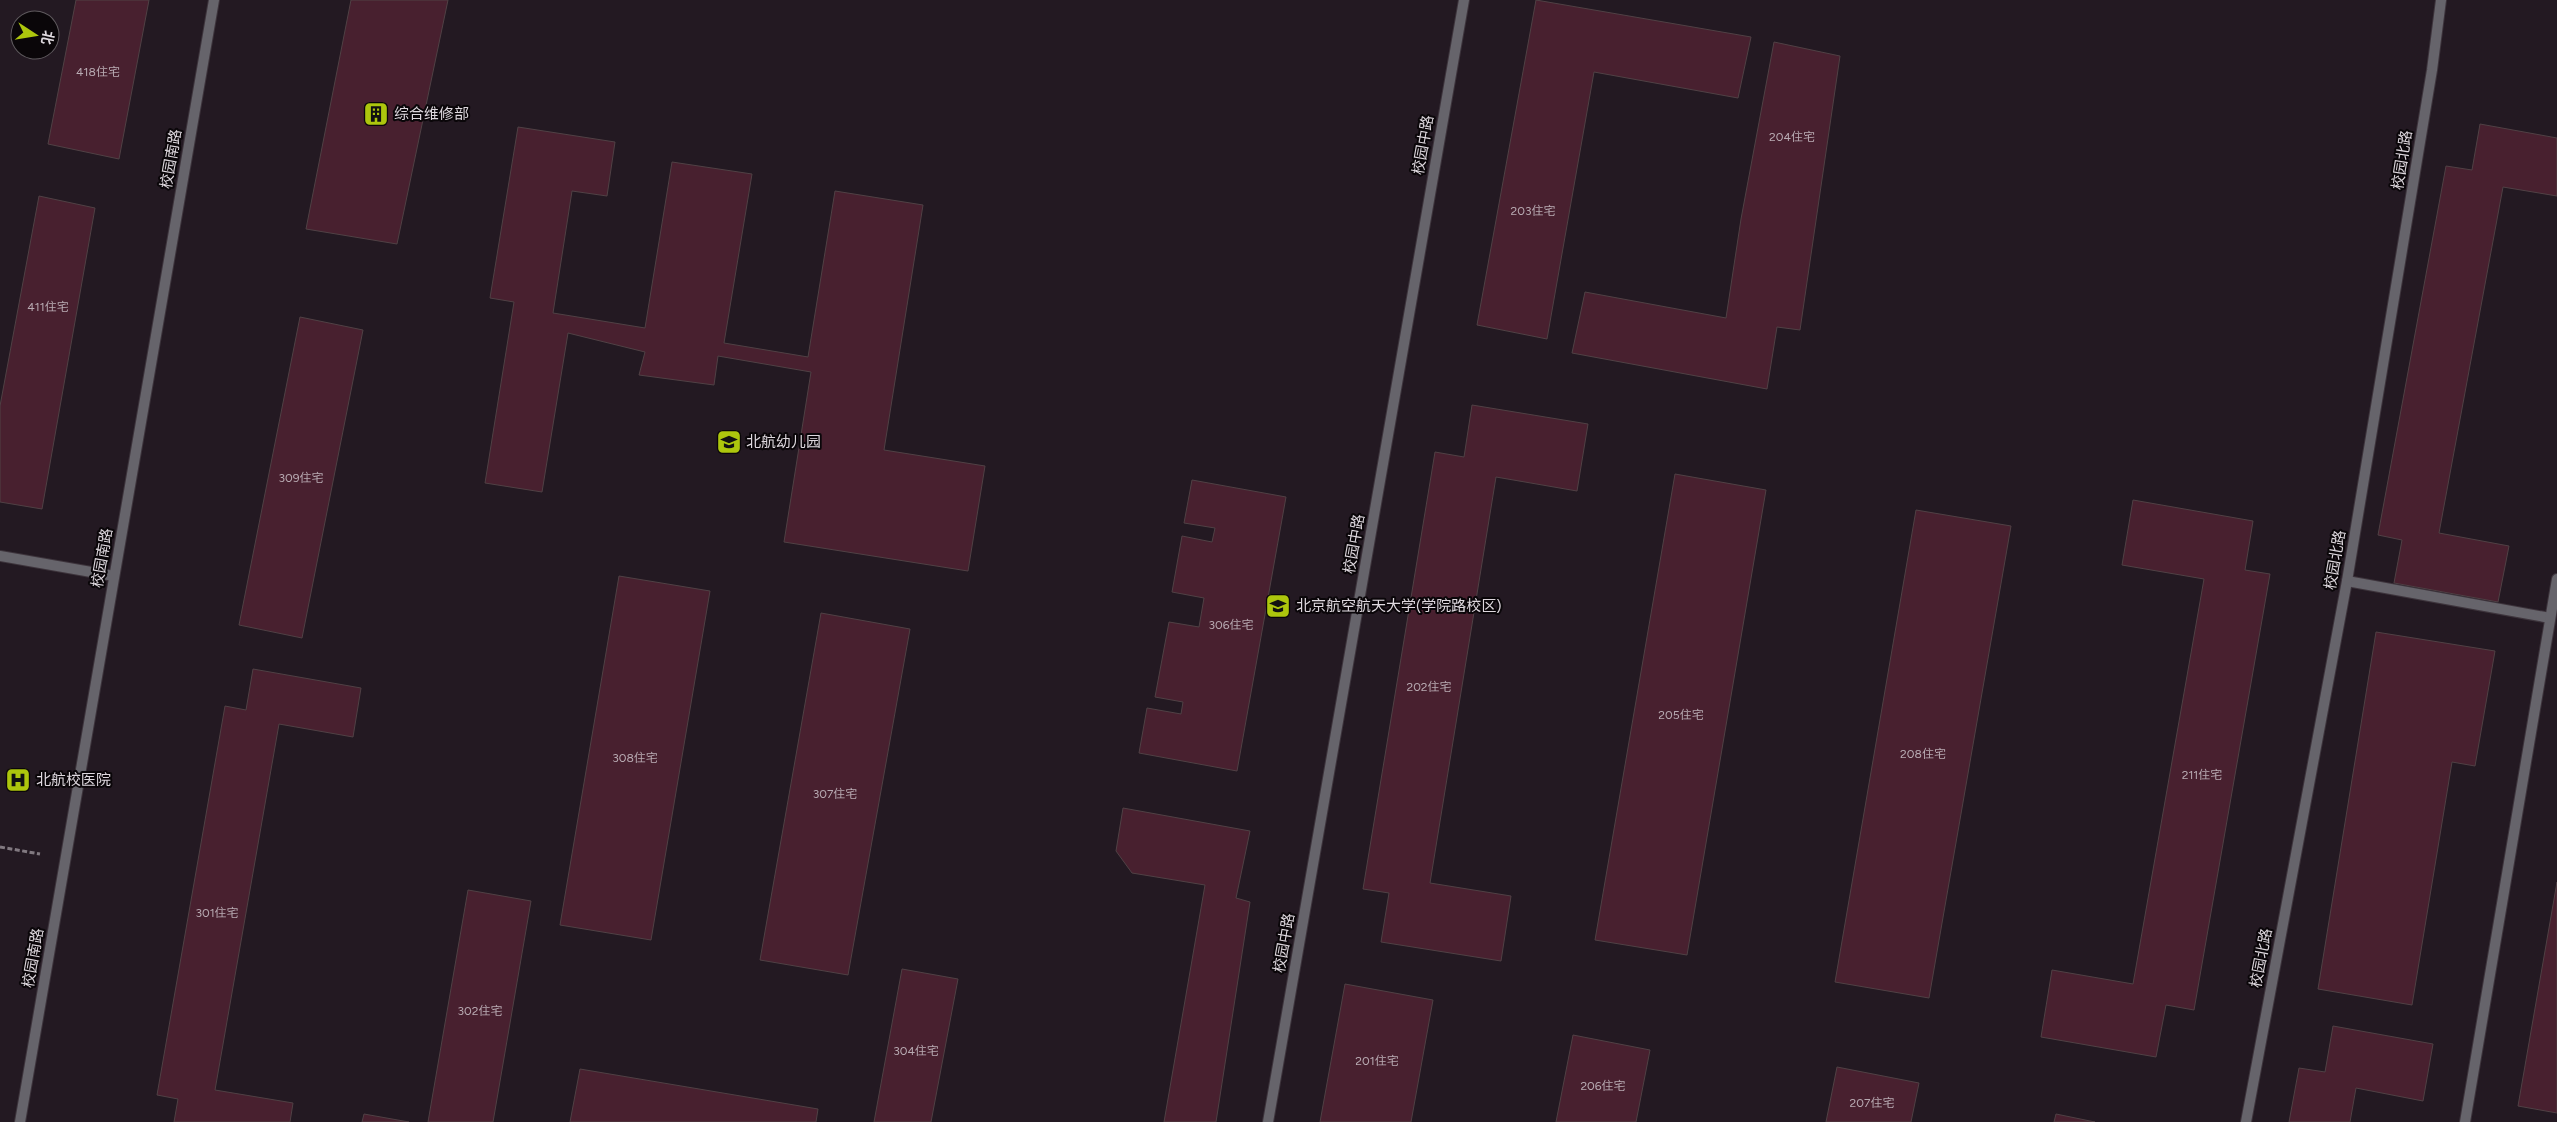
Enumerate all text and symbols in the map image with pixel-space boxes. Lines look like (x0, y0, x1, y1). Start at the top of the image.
north arrow (10, 10, 60, 60)
text: 北 (37, 29, 57, 46)
house number: 418住宅 (76, 65, 120, 79)
building icon: 综合维修部 (363, 101, 389, 127)
place label: 综合维修部 (394, 105, 469, 123)
street label: 校园中路 (1409, 114, 1437, 176)
street label: 校园南路 (157, 128, 185, 190)
street label: 校园北路 (2388, 129, 2416, 191)
house number: 204住宅 (1769, 130, 1815, 144)
house number: 203住宅 (1511, 204, 1555, 218)
house number: 411住宅 (27, 300, 69, 314)
school or university icon: 北航幼儿园 (716, 429, 742, 455)
place label: 北航幼儿园 (746, 433, 821, 451)
house number: 309住宅 (278, 471, 324, 485)
street label: 校园中路 (1340, 513, 1368, 575)
street label: 校园南路 (88, 527, 116, 589)
street label: 校园北路 (2321, 529, 2349, 591)
school or university icon: 北京航空航天大学(学院路校区) (1265, 593, 1291, 619)
place label: 北京航空航天大学(学院路校区) (1296, 597, 1502, 615)
house number: 306住宅 (1208, 618, 1254, 632)
house number: 202住宅 (1406, 680, 1452, 694)
house number: 205住宅 (1658, 708, 1704, 722)
house number: 208住宅 (1900, 747, 1946, 761)
house number: 308住宅 (612, 751, 658, 765)
hospital icon: 北航校医院 (5, 767, 31, 793)
house number: 211住宅 (2182, 768, 2222, 782)
place label: 北航校医院 (36, 771, 111, 789)
house number: 307住宅 (813, 787, 857, 801)
house number: 301住宅 (195, 906, 239, 920)
street label: 校园中路 (1270, 912, 1298, 974)
street label: 校园南路 (19, 927, 47, 989)
street label: 校园北路 (2246, 927, 2276, 989)
house number: 302住宅 (458, 1004, 502, 1018)
house number: 304住宅 (893, 1044, 939, 1058)
house number: 201住宅 (1355, 1054, 1399, 1068)
house number: 206住宅 (1580, 1079, 1626, 1093)
house number: 207住宅 (1850, 1096, 1894, 1110)

